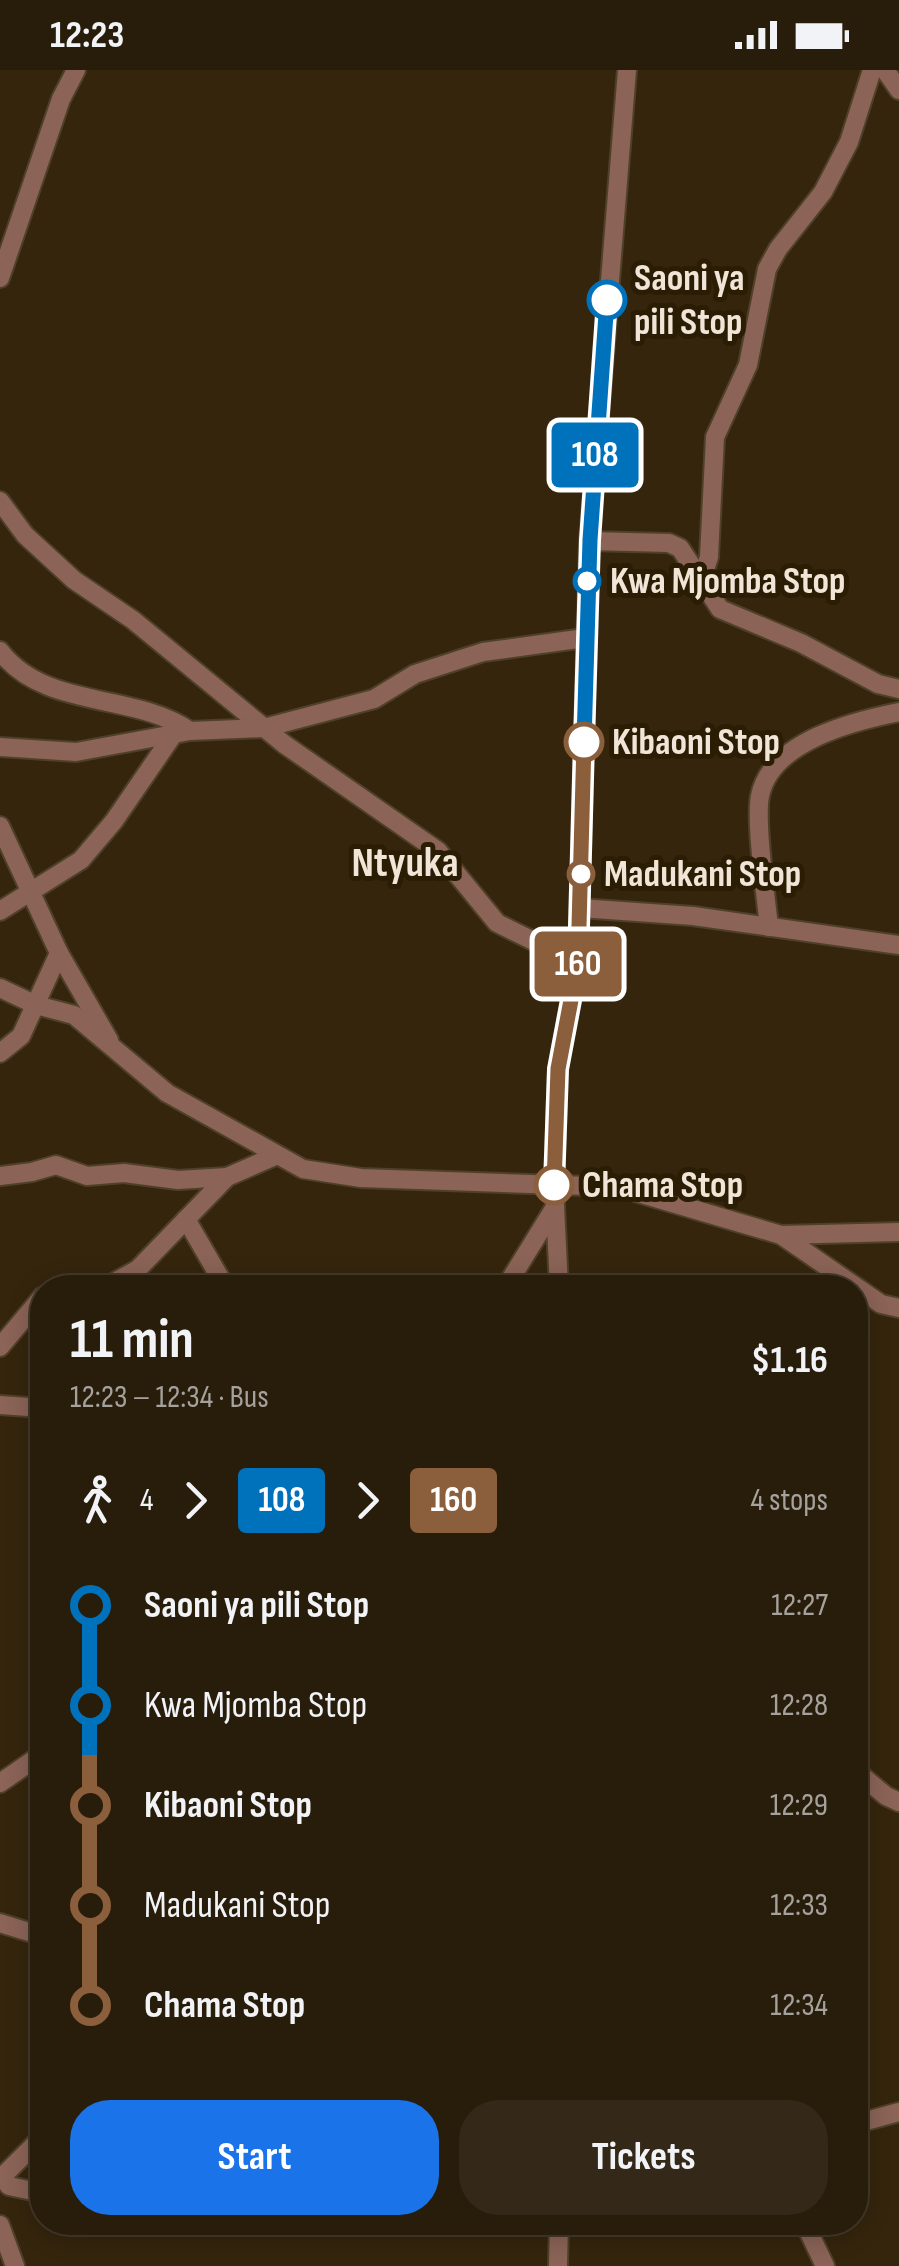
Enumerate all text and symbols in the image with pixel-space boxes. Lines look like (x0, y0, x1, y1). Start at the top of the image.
text: 12:23 (50, 13, 124, 58)
place label: Saoni ya pili Stop (634, 256, 745, 345)
marker: Saoni ya pili Stop (588, 281, 626, 319)
line badge: 108 (538, 422, 652, 488)
text: 108 (572, 434, 618, 477)
place label: Kwa Mjomba Stop (610, 559, 846, 604)
marker: Kwa Mjomba Stop (574, 568, 600, 594)
place label: Kibaoni Stop (612, 720, 780, 765)
marker: Kibaoni Stop (565, 723, 603, 761)
district label: Ntyuka (351, 838, 459, 889)
place label: Madukani Stop (604, 852, 801, 897)
marker: Madukani Stop (568, 861, 594, 887)
line badge: 160 (520, 932, 636, 996)
text: 160 (555, 943, 601, 986)
place label: Chama Stop (582, 1163, 743, 1208)
marker: Chama Stop (535, 1166, 573, 1204)
text: 11 min (70, 1307, 194, 1374)
text: $1.16 (751, 1338, 828, 1383)
text: 12:23 – 12:34 · Bus (70, 1378, 269, 1417)
icon: walk (70, 1473, 125, 1528)
icon: forward (168, 1473, 223, 1528)
icon: forward (340, 1473, 395, 1528)
text: 108 (258, 1479, 305, 1522)
text: 160 (430, 1479, 477, 1522)
text: 4 (140, 1481, 153, 1520)
text: 4 stops (751, 1481, 828, 1520)
text: Saoni ya pili Stop (144, 1583, 369, 1628)
text: 12:27 (771, 1586, 828, 1625)
text: Kwa Mjomba Stop (144, 1683, 367, 1728)
text: 12:28 (770, 1686, 828, 1725)
text: Kibaoni Stop (144, 1783, 312, 1828)
text: 12:29 (770, 1786, 828, 1825)
text: Madukani Stop (144, 1883, 331, 1928)
text: 12:33 (770, 1886, 828, 1925)
text: Chama Stop (144, 1983, 305, 2028)
text: 12:34 (770, 1986, 828, 2025)
button: Start (70, 2100, 439, 2215)
button: Tickets (459, 2100, 828, 2215)

